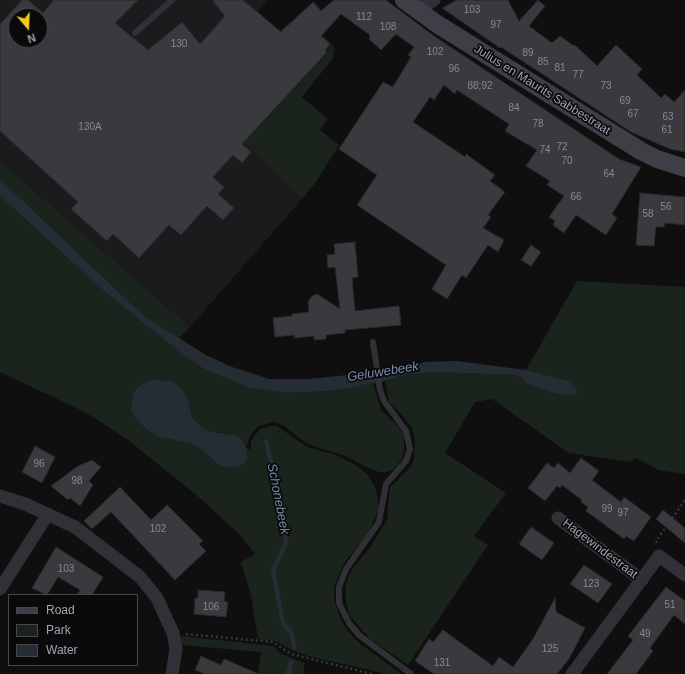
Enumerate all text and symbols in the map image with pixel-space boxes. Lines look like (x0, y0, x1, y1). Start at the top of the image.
house number: 103 (464, 4, 480, 16)
north arrow (8, 8, 48, 48)
house number: 112 (356, 11, 372, 23)
house number: 97 (490, 19, 502, 31)
house number: 108 (380, 21, 396, 33)
text: N (26, 31, 37, 45)
house number: 130 (171, 38, 187, 50)
street label: Julius en Maurits Sabbestraat (471, 42, 613, 138)
house number: 102 (427, 46, 443, 58)
house number: 89 (522, 47, 534, 59)
house number: 85 (537, 56, 549, 68)
house number: 81 (554, 62, 566, 74)
house number: 96 (448, 63, 460, 75)
house number: 77 (572, 69, 584, 81)
house number: 88;92 (467, 80, 493, 92)
house number: 73 (600, 80, 612, 92)
house number: 69 (619, 95, 631, 107)
house number: 84 (508, 102, 520, 114)
house number: 67 (627, 108, 639, 120)
house number: 63 (662, 111, 674, 123)
house number: 78 (532, 118, 544, 130)
house number: 130A (78, 121, 102, 133)
house number: 61 (661, 124, 673, 136)
house number: 72 (556, 141, 568, 153)
house number: 74 (539, 144, 551, 156)
house number: 70 (561, 155, 573, 167)
house number: 64 (603, 168, 615, 180)
house number: 66 (570, 191, 582, 203)
house number: 56 (660, 201, 672, 213)
house number: 58 (642, 208, 654, 220)
water label: Geluwebeek (346, 359, 420, 385)
house number: 96 (33, 458, 45, 470)
water label: Schonebeek (263, 462, 293, 536)
house number: 98 (71, 475, 83, 487)
house number: 99 (601, 503, 613, 515)
house number: 97 (617, 507, 629, 519)
street label: Hagewindestraat (560, 516, 640, 582)
house number: 102 (150, 523, 166, 535)
house number: 103 (58, 563, 74, 575)
house number: 123 (583, 578, 599, 590)
legend (8, 594, 138, 666)
house number: 51 (664, 599, 676, 611)
house number: 106 (203, 601, 219, 613)
text: Road (46, 603, 75, 617)
text: Park (46, 623, 71, 637)
house number: 49 (639, 628, 651, 640)
text: Water (46, 643, 78, 657)
house number: 125 (542, 643, 558, 655)
house number: 131 (434, 657, 450, 669)

